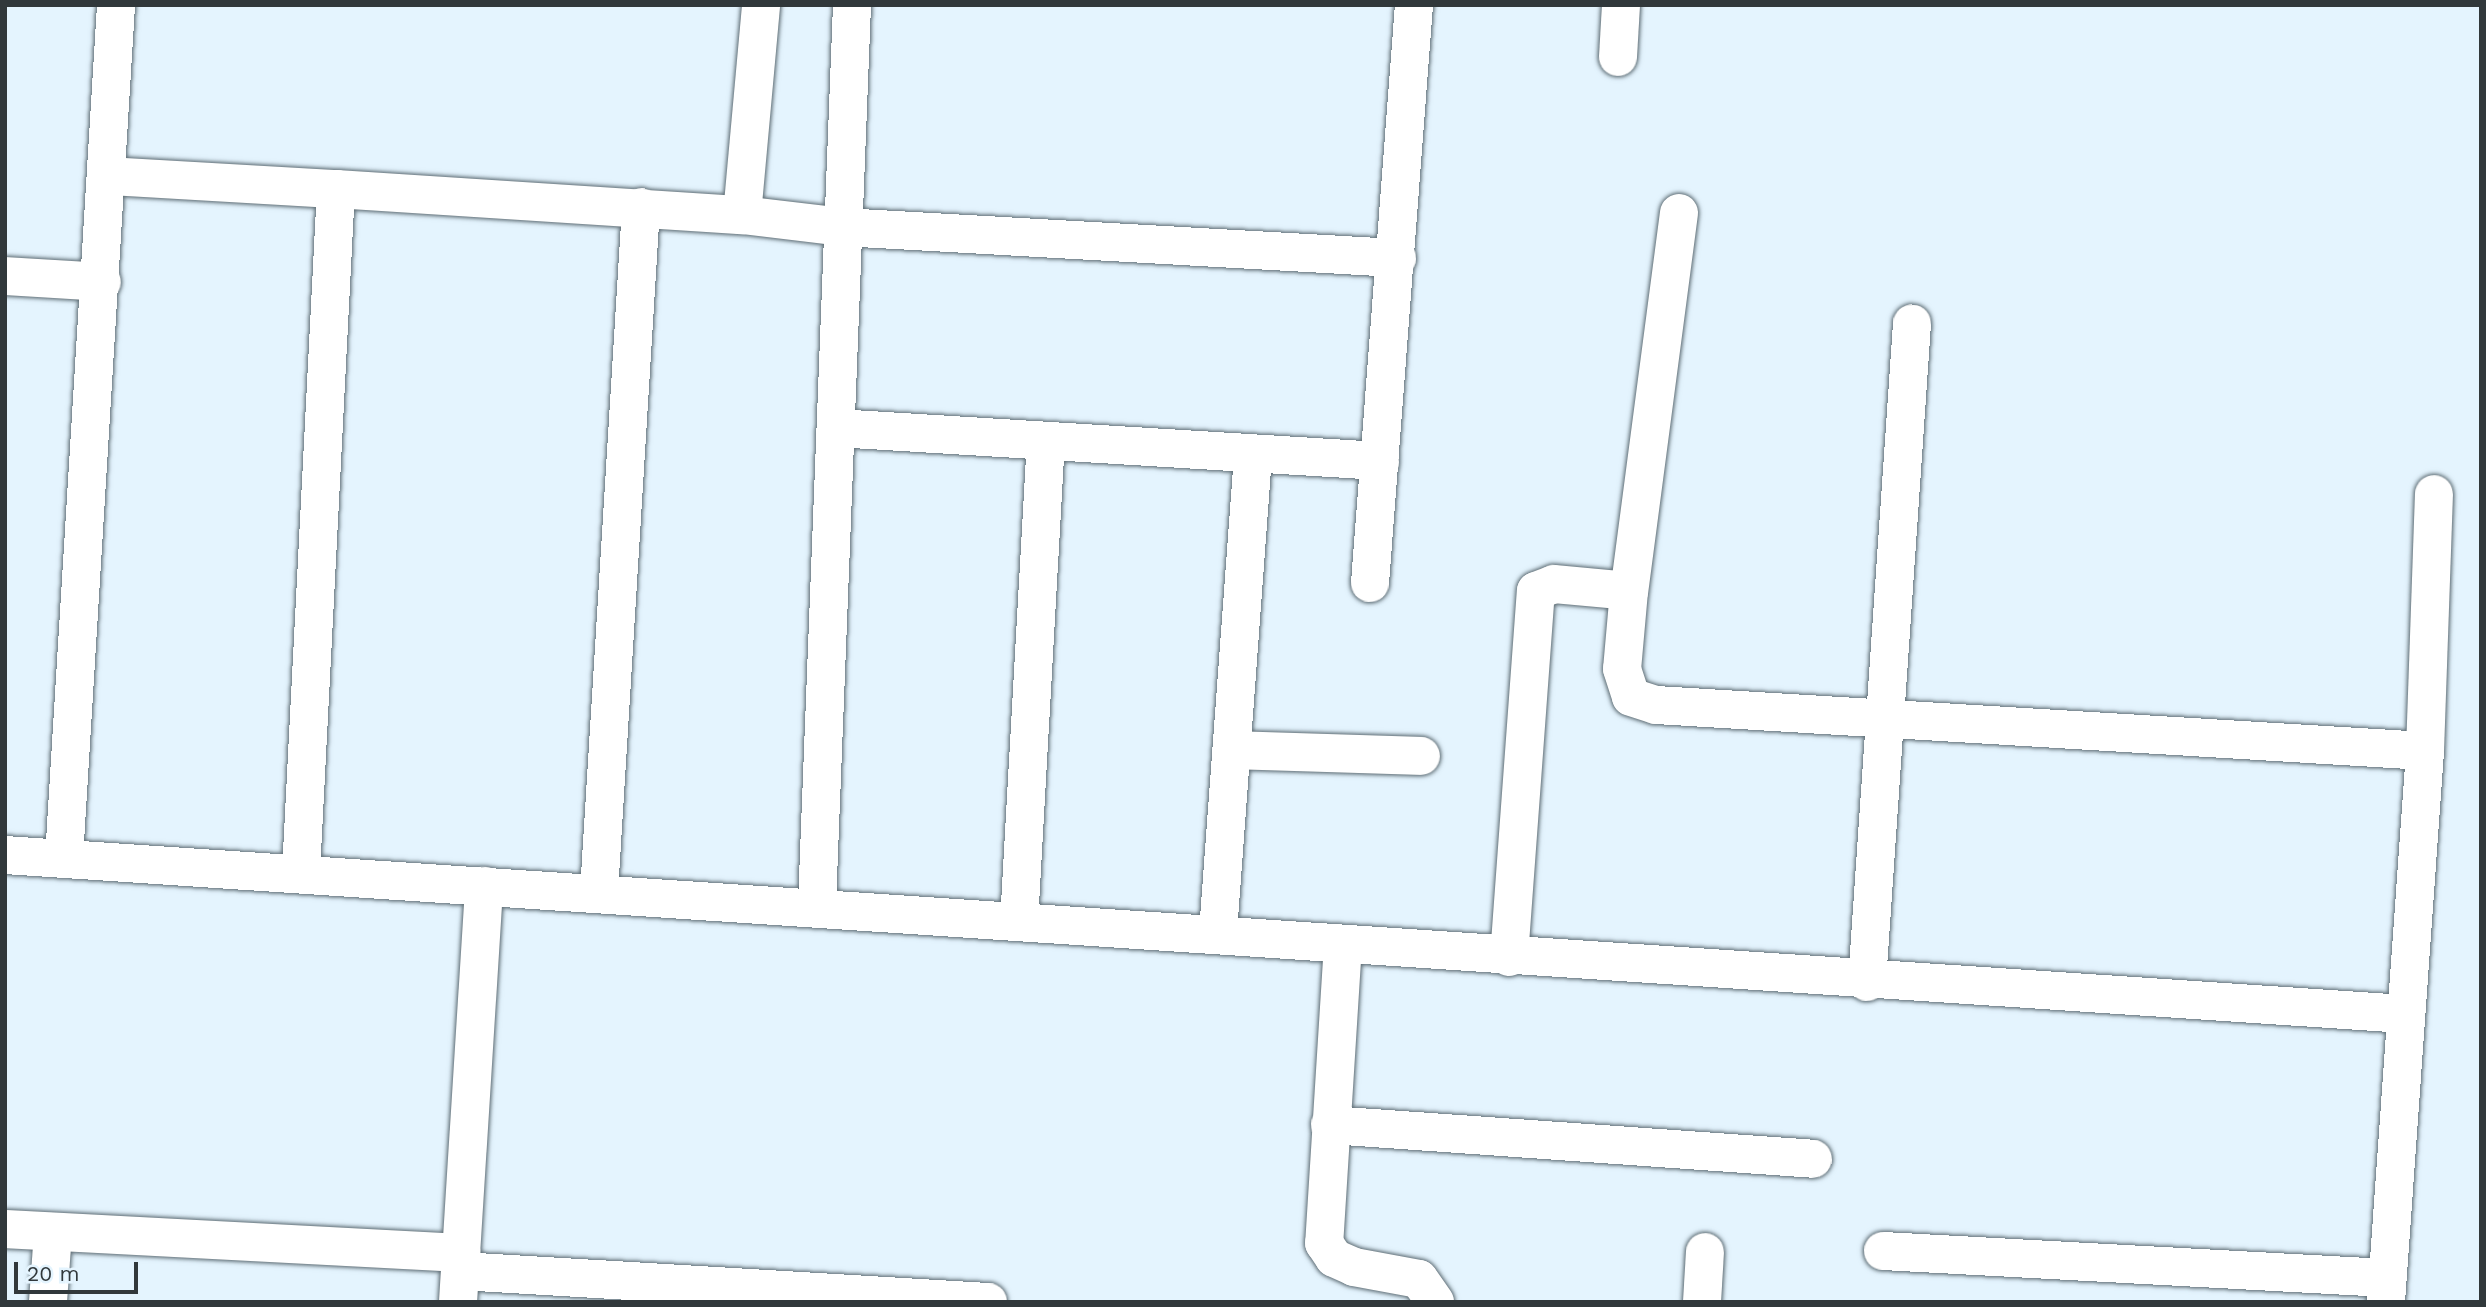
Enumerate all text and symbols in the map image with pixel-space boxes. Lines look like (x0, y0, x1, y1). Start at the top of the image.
scale bar (18, 1248, 142, 1292)
text: 20 m (27, 1261, 79, 1286)

